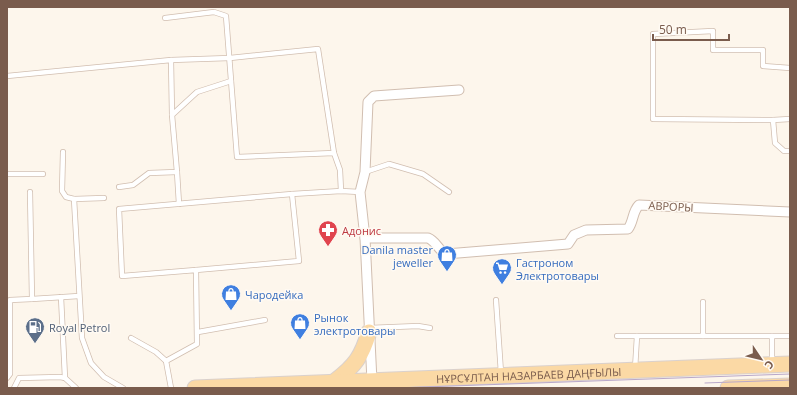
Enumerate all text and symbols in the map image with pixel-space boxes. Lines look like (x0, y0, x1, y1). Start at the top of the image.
scale bar (653, 16, 729, 42)
text: 50 m (659, 21, 687, 38)
street label: АВРОРЫ (648, 197, 694, 215)
pharmacy icon: Адонис (317, 219, 339, 247)
place label: Адонис (342, 223, 381, 238)
place label: Danila master jeweller (362, 242, 433, 270)
shop icon: Danila master jeweller (436, 244, 458, 272)
place label: Гастроном Электротовары (516, 255, 599, 283)
supermarket icon: Гастроном Электротовары (491, 257, 513, 285)
shop icon: Чародейка (220, 283, 242, 311)
place label: Чародейка (245, 287, 303, 302)
place label: Рынок электротовары (314, 310, 396, 338)
shop icon: Рынок электротовары (289, 312, 311, 340)
fuel station icon: Royal Petrol (24, 316, 46, 344)
place label: Royal Petrol (49, 320, 110, 335)
north arrow (741, 339, 781, 379)
text: С (761, 358, 778, 372)
street label: НҰРСҰЛТАН НАЗАРБАЕВ ДАҢҒЫЛЫ (436, 363, 622, 386)

